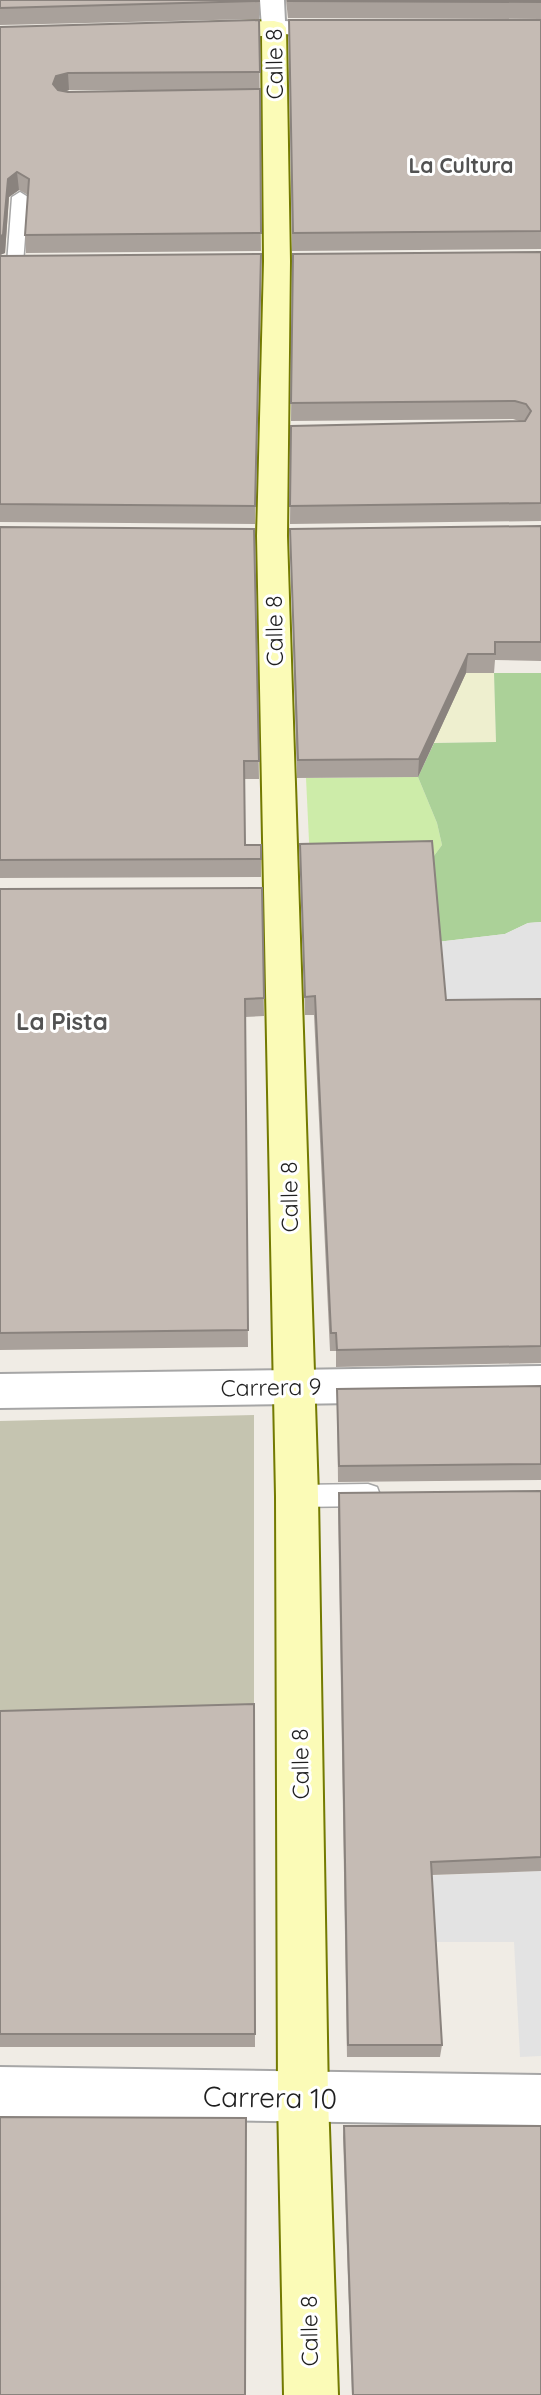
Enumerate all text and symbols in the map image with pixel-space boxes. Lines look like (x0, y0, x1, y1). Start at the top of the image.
street label: Calle 8 (259, 28, 289, 100)
district label: La Cultura (409, 152, 513, 178)
street label: Calle 8 (259, 595, 289, 667)
district label: La Pista (16, 1006, 108, 1036)
street label: Calle 8 (274, 1161, 304, 1233)
street label: Carrera 9 (220, 1372, 322, 1402)
street label: Calle 8 (285, 1728, 315, 1800)
street label: Carrera 10 (203, 2078, 337, 2116)
street label: Calle 8 (294, 2295, 324, 2367)

